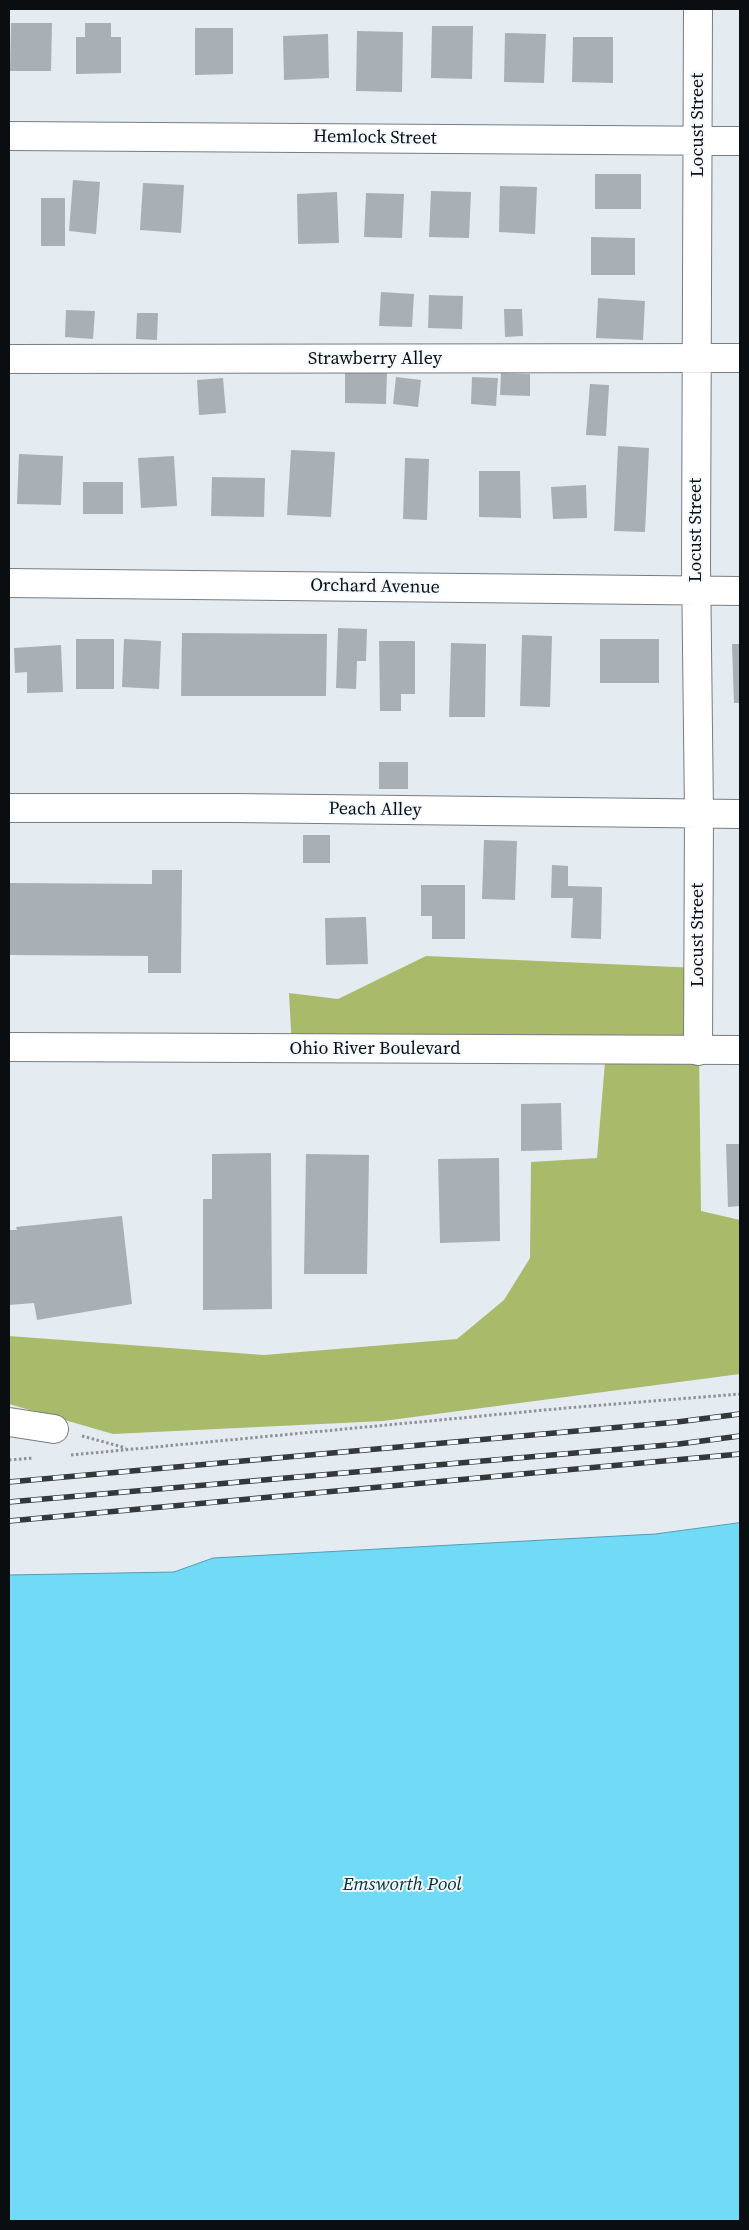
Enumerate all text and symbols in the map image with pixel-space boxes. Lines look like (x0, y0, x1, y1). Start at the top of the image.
street label: Locust Street (687, 73, 709, 177)
street label: Hemlock Street (313, 126, 437, 150)
street label: Strawberry Alley (308, 348, 442, 370)
street label: Locust Street (685, 478, 707, 582)
street label: Orchard Avenue (310, 575, 440, 599)
street label: Peach Alley (328, 798, 422, 822)
street label: Locust Street (687, 883, 709, 987)
street label: Ohio River Boulevard (290, 1038, 460, 1060)
water label: Emsworth Pool (342, 1874, 462, 1896)

